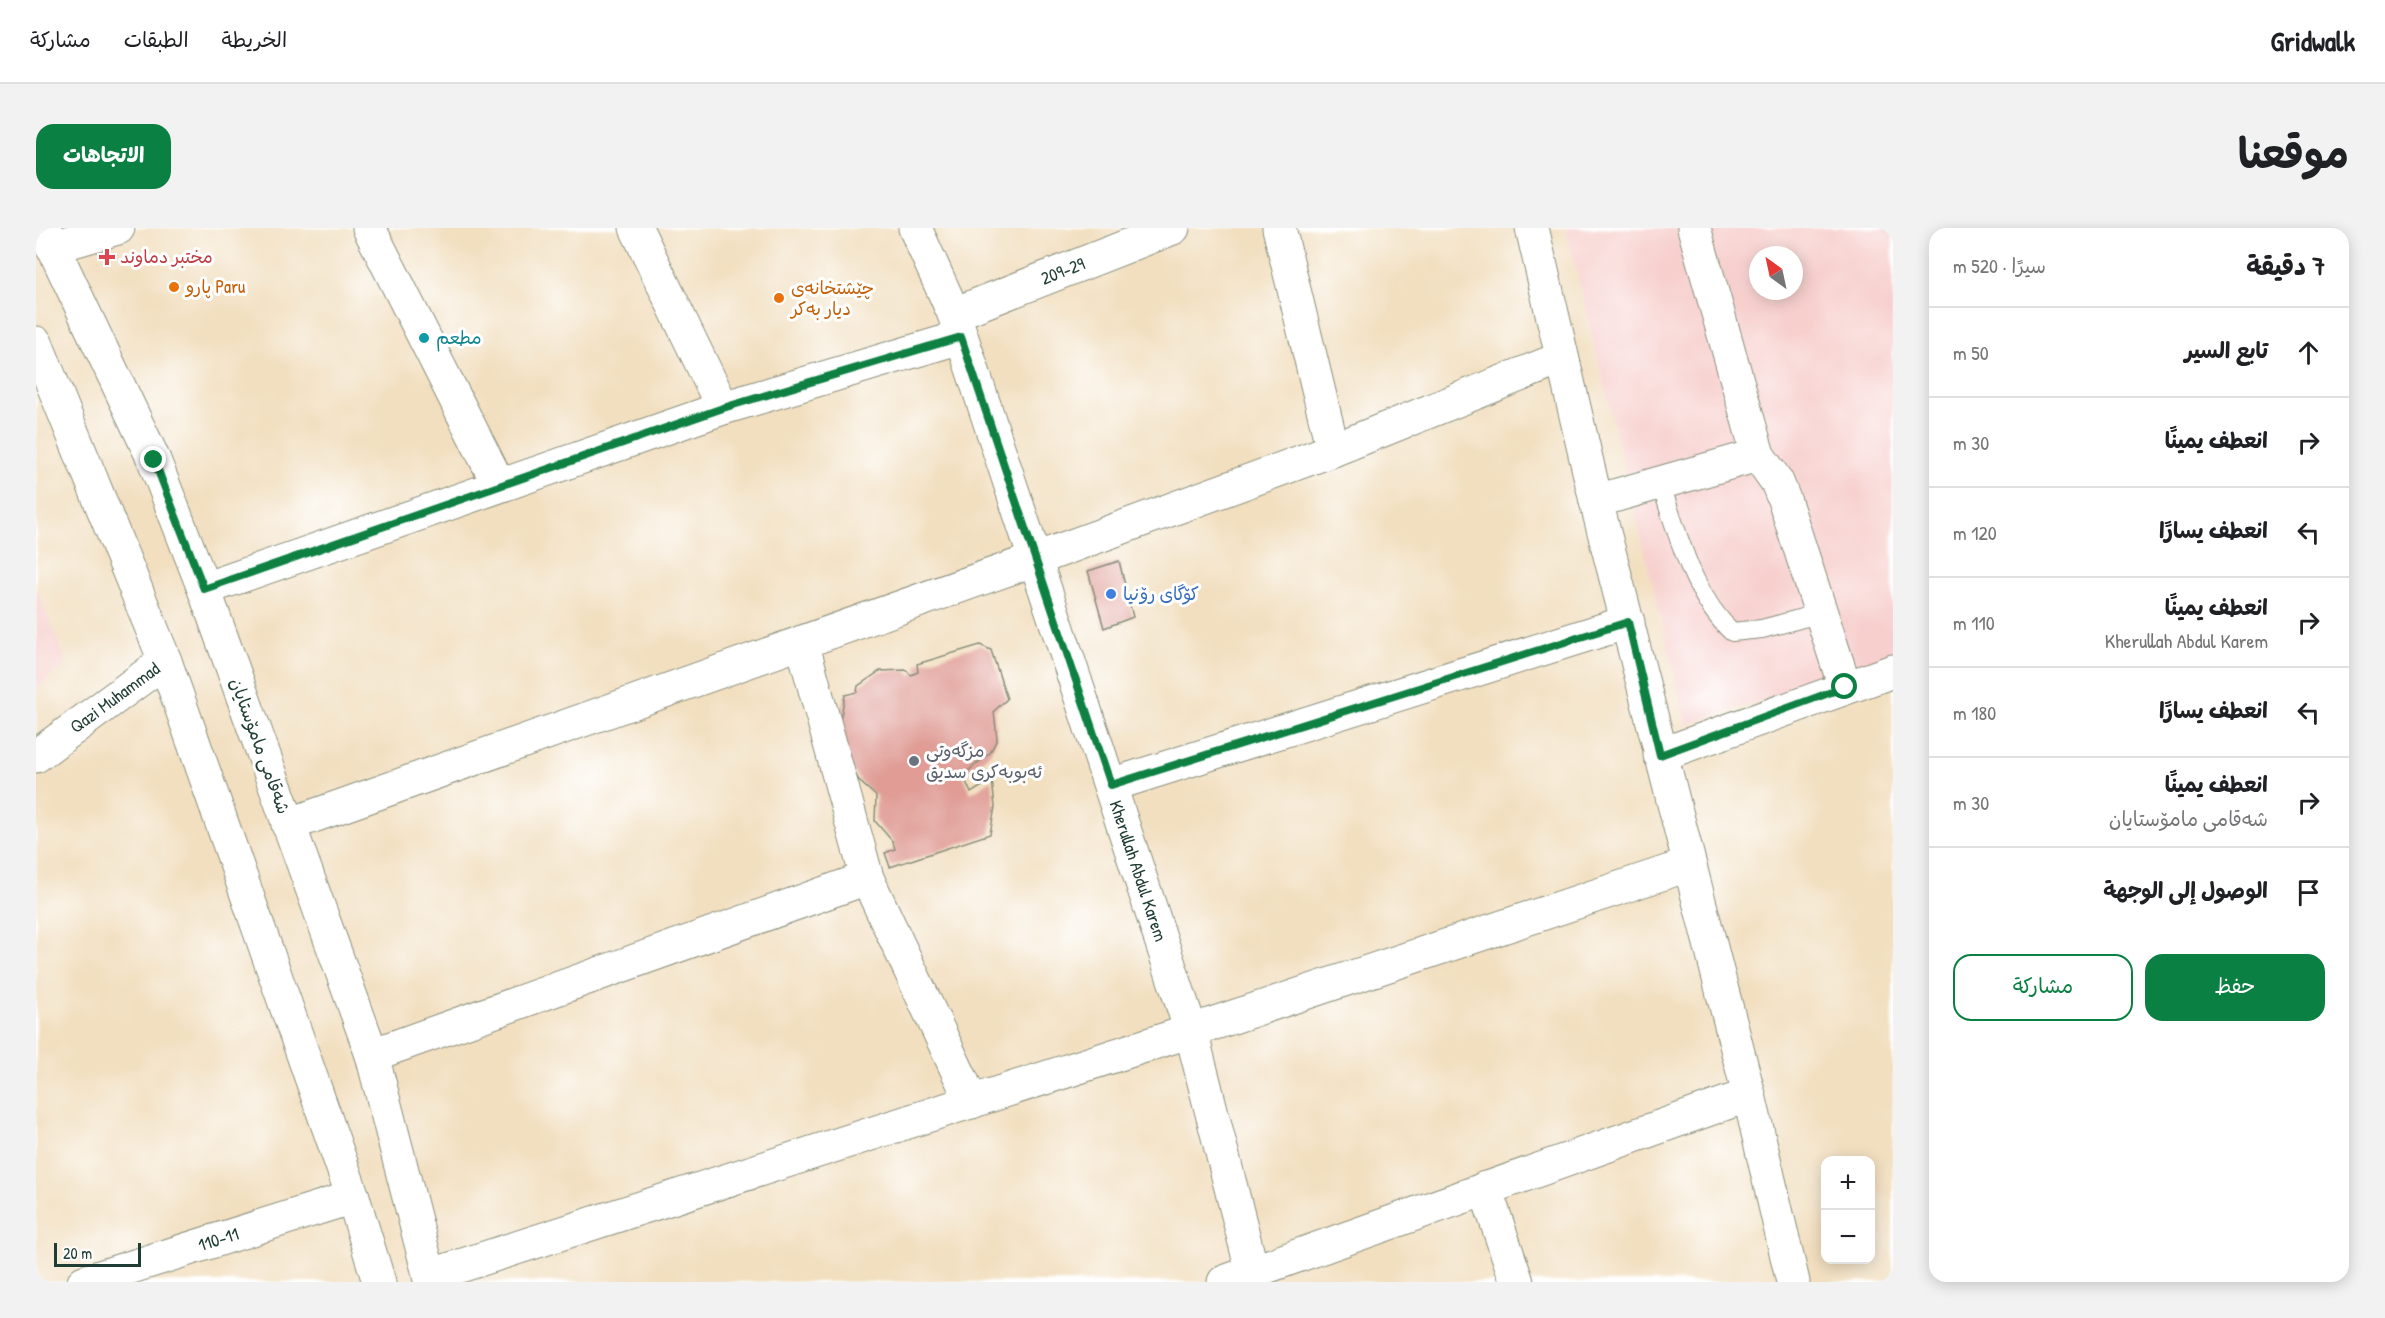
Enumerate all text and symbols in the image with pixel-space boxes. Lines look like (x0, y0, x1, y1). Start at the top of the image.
text: Gridwalk (2271, 22, 2355, 60)
text: مشاركة (30, 25, 91, 54)
text: الطبقات (124, 25, 189, 54)
text: الخريطة (222, 25, 287, 54)
button: الاتجاهات (36, 124, 171, 189)
text: موقعنا (2238, 124, 2349, 181)
place label: مختبر دماوند (120, 244, 213, 269)
north arrow (1749, 246, 1803, 300)
marker: مختبر دماوند (98, 248, 116, 266)
text: 7 دقيقة (2246, 248, 2325, 283)
street label: 209-29 (1037, 251, 1089, 291)
text: سيرًا · 520 m (1953, 252, 2046, 279)
place label: پارو Paru (184, 274, 245, 299)
place label: چێشتخانەی دیار بەکر (789, 275, 874, 321)
marker: پارو Paru (167, 280, 181, 294)
marker: چێشتخانەی دیار بەکر (772, 291, 786, 305)
place label: مطعم (436, 325, 482, 352)
marker: مطعم (417, 331, 431, 345)
text: تابع السير (2185, 335, 2268, 365)
icon: ahead (2292, 336, 2325, 369)
text: 50 m (1953, 339, 1989, 366)
text: انعطف يمينًا (2165, 425, 2268, 455)
icon: right (2292, 426, 2325, 459)
text: 30 m (1953, 429, 1989, 456)
route end (140, 446, 166, 472)
text: انعطف يسارًا (2159, 515, 2268, 545)
icon: left (2292, 516, 2325, 549)
text: 120 m (1953, 519, 1997, 546)
place label: کۆگای رۆنیا (1123, 581, 1199, 606)
marker: کۆگای رۆنیا (1104, 587, 1118, 601)
text: انعطف يمينًا (2165, 592, 2268, 622)
icon: right (2292, 606, 2325, 639)
text: 110 m (1953, 609, 1995, 636)
text: Kherullah Abdul Karem (2105, 627, 2268, 654)
street label: Qazi Muhammad (65, 656, 165, 739)
route start (1831, 673, 1857, 699)
street label: شەقامی مامۆستایان (224, 674, 297, 817)
text: انعطف يسارًا (2159, 695, 2268, 725)
icon: left (2292, 696, 2325, 729)
text: 180 m (1953, 699, 1996, 726)
place label: مزگەوتی ئەبوبەکری سدیق (926, 738, 1042, 784)
marker: مزگەوتی ئەبوبەکری سدیق (907, 754, 921, 768)
text: انعطف يمينًا (2165, 769, 2268, 799)
icon: right (2292, 786, 2325, 819)
text: 30 m (1953, 789, 1989, 816)
street label: Kherullah Abdul Karem (1104, 797, 1174, 945)
text: شەقامی مامۆستایان (2109, 805, 2268, 832)
text: الوصول إلى الوجهة (2103, 875, 2268, 905)
icon: arrive (2292, 876, 2325, 909)
button: مشاركة (1953, 954, 2133, 1021)
button: حفظ (2145, 954, 2325, 1021)
map controls (1821, 1156, 1875, 1264)
button: + (1821, 1156, 1875, 1210)
button: − (1821, 1210, 1875, 1264)
street label: 110-11 (195, 1221, 242, 1257)
scale bar (54, 1240, 141, 1268)
text: 20 m (63, 1242, 92, 1264)

